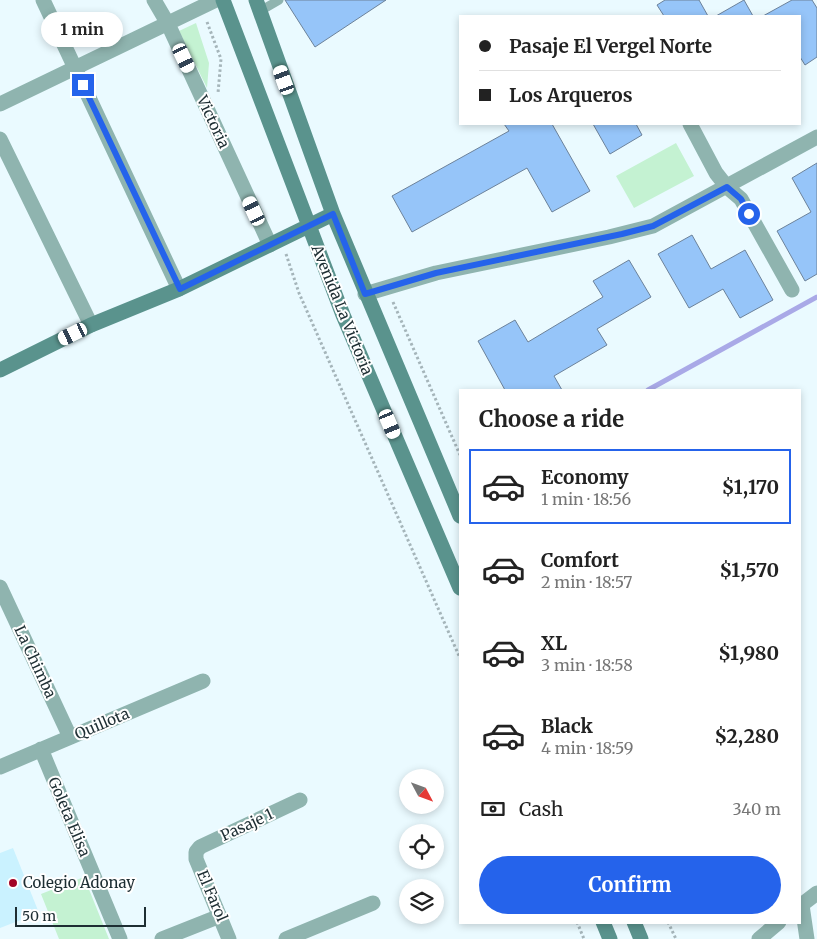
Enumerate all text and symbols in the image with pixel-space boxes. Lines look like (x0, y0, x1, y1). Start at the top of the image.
callout: 1 min (42, 12, 124, 48)
text: 1 min (60, 19, 104, 39)
text: Pasaje El Vergel Norte (509, 34, 712, 58)
car (170, 41, 197, 75)
car (271, 63, 296, 97)
route end (72, 74, 94, 96)
text: Los Arqueros (509, 83, 633, 107)
street label: Victoria (193, 91, 234, 151)
car (240, 194, 267, 228)
route start (738, 203, 760, 225)
street label: Avenida La Victoria (307, 241, 377, 378)
car (56, 321, 89, 347)
text: Choose a ride (479, 405, 624, 433)
car (377, 407, 402, 441)
icon: car (481, 464, 526, 509)
text: Economy (541, 465, 629, 489)
text: $1,170 (722, 475, 779, 499)
text: 1 min · 18:56 (541, 489, 631, 509)
icon: car (481, 547, 526, 592)
text: Comfort (541, 548, 619, 572)
text: $1,570 (719, 558, 779, 582)
text: 2 min · 18:57 (541, 572, 632, 592)
street label: La Chimba (10, 623, 61, 701)
icon: car (481, 630, 526, 675)
text: XL (541, 631, 567, 655)
text: $1,980 (718, 641, 779, 665)
text: 3 min · 18:58 (541, 655, 633, 675)
street label: Quillota (72, 704, 132, 743)
icon: car (481, 713, 526, 758)
text: Black (541, 714, 593, 738)
text: $2,280 (714, 724, 779, 748)
text: 4 min · 18:59 (541, 738, 634, 758)
north arrow (399, 769, 444, 814)
map controls (399, 769, 444, 924)
street label: Goleta Elisa (44, 774, 95, 860)
icon: cash (479, 795, 507, 823)
text: Cash (519, 797, 563, 821)
text: 340 m (732, 799, 781, 819)
street label: Pasaje 1 (218, 804, 276, 845)
button: locate (399, 824, 444, 869)
button: Confirm (479, 856, 781, 914)
street label: El Farol (193, 867, 232, 925)
place label: Colegio Adonay (23, 873, 135, 892)
marker: Colegio Adonay (7, 877, 19, 889)
button: layers (399, 879, 444, 924)
scale bar (15, 904, 146, 927)
text: 50 m (22, 907, 56, 925)

